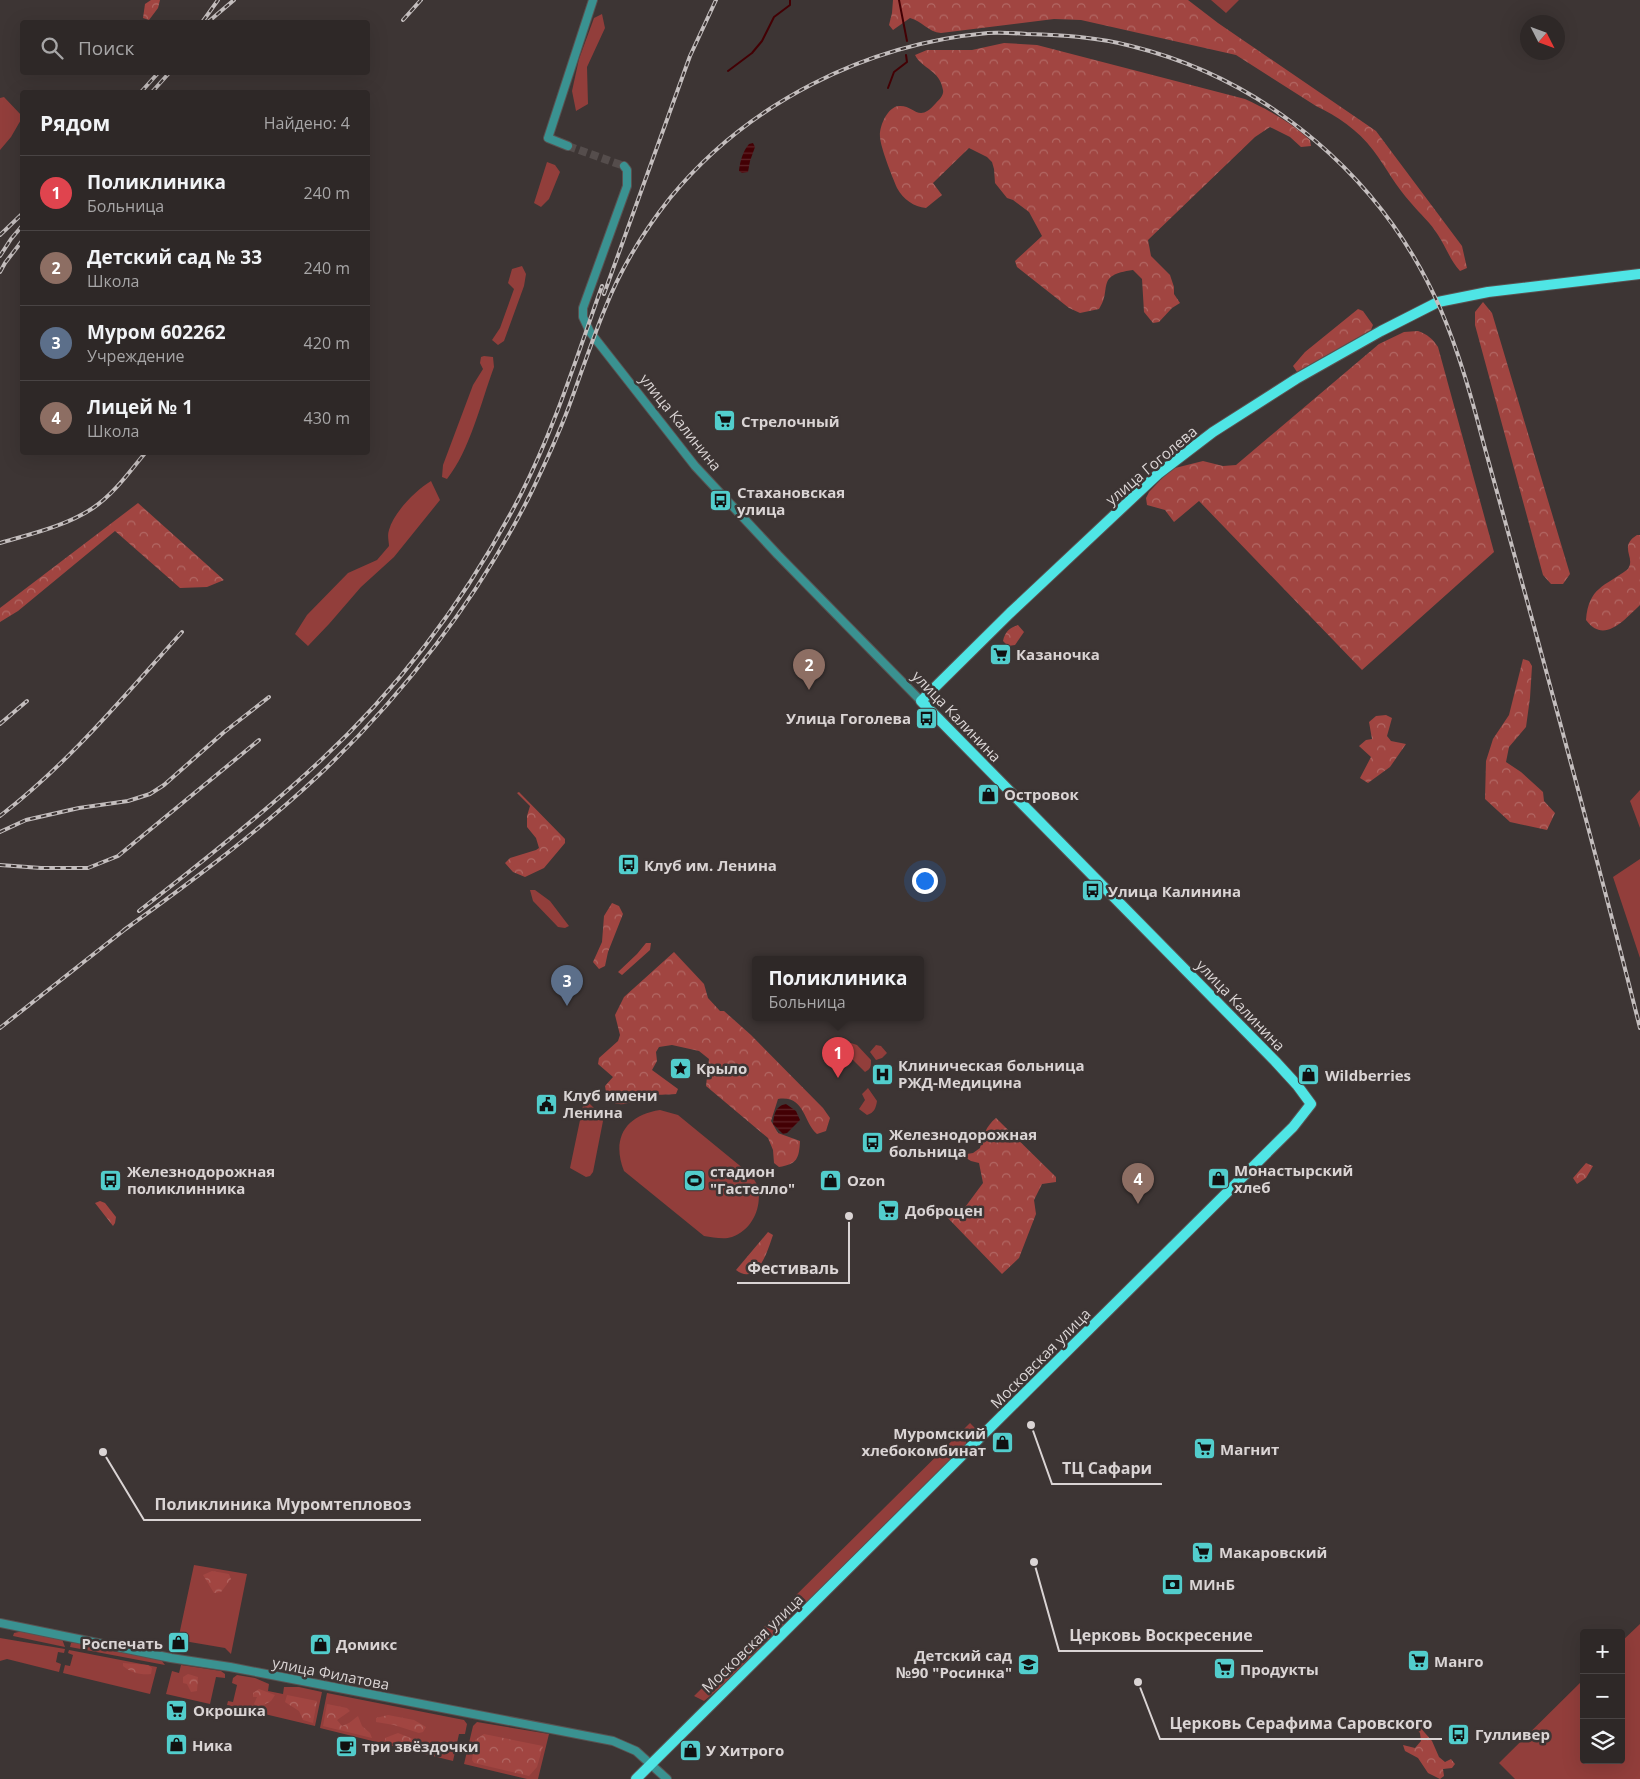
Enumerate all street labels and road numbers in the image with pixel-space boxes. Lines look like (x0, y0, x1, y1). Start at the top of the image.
street label: улица Калинина (636, 369, 726, 475)
street label: улица Гоголева (1101, 421, 1201, 509)
street label: улица Калинина (908, 666, 1006, 766)
street label: улица Калинина (1192, 955, 1290, 1055)
street label: Московская улица (986, 1304, 1094, 1412)
street label: Московская улица (697, 1589, 807, 1697)
street label: улица Филатова (271, 1652, 391, 1694)

